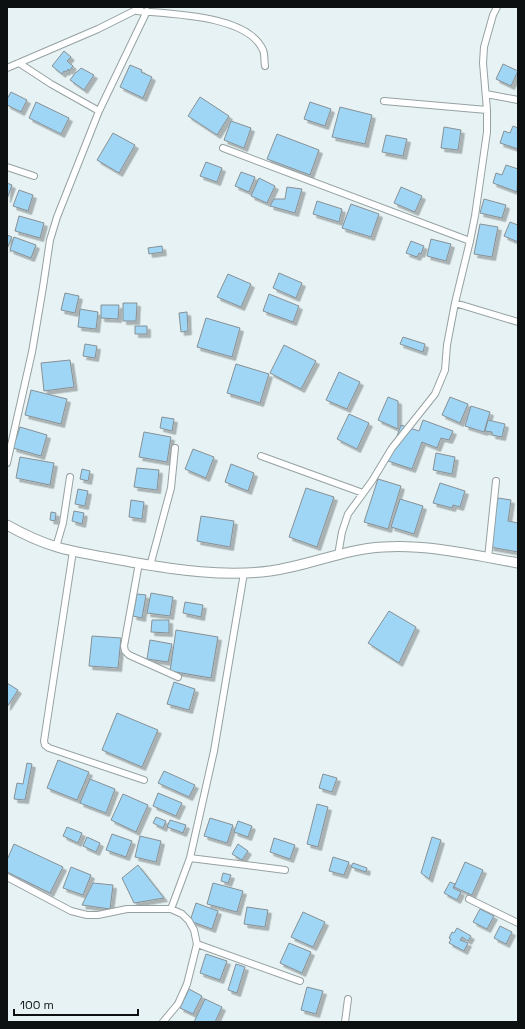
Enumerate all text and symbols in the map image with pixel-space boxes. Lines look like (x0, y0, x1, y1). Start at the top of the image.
scale bar (14, 991, 138, 1017)
text: 100 m (20, 997, 54, 1013)

